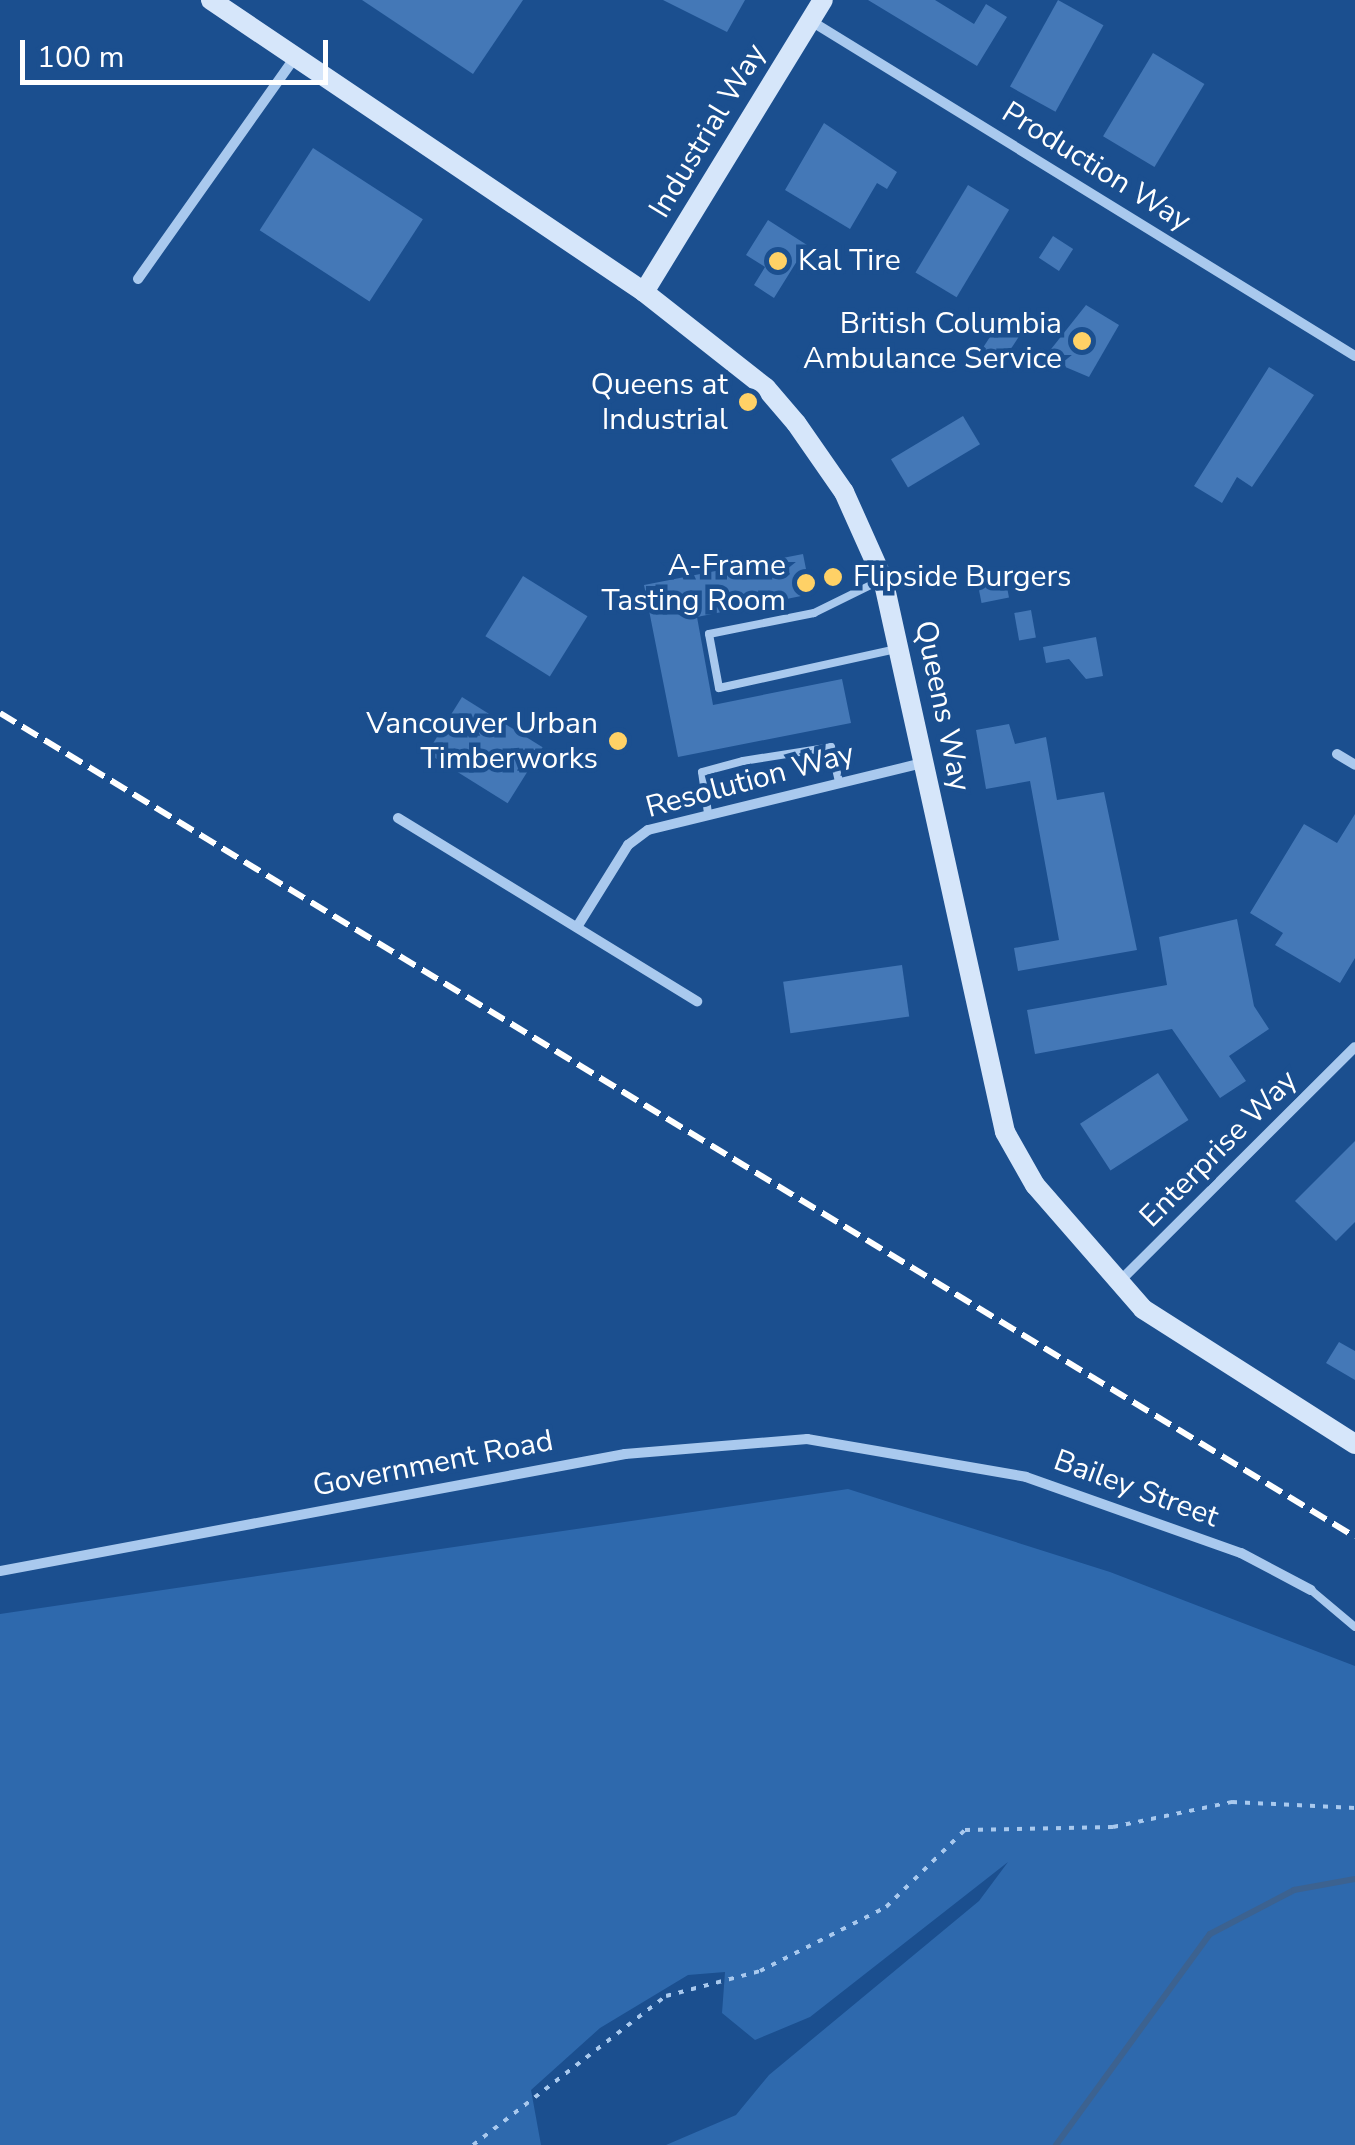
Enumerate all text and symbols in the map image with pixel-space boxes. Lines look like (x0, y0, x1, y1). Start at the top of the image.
scale bar (25, 20, 332, 82)
text: 100 m (37, 37, 124, 78)
street label: Industrial Way (642, 38, 774, 224)
street label: Production Way (995, 95, 1197, 239)
place label: Kal Tire (798, 243, 901, 279)
marker: Kal Tire (767, 250, 789, 272)
place label: British Columbia Ambulance Service (803, 306, 1062, 376)
marker: British Columbia Ambulance Service (1071, 330, 1093, 352)
place label: Queens at Industrial (591, 367, 728, 438)
marker: Queens at Industrial (737, 391, 759, 413)
place label: A-Frame Tasting Room (601, 548, 786, 618)
place label: Flipside Burgers (853, 559, 1072, 595)
marker: Flipside Burgers (822, 566, 844, 588)
marker: A-Frame Tasting Room (795, 572, 817, 594)
street label: Queens Way (906, 617, 978, 795)
place label: Vancouver Urban Timberworks (366, 706, 598, 776)
marker: Vancouver Urban Timberworks (607, 730, 629, 752)
street label: Resolution Way (642, 736, 858, 826)
street label: Enterprise Way (1133, 1063, 1305, 1235)
street label: Government Road (310, 1423, 556, 1505)
street label: Bailey Street (1049, 1443, 1223, 1535)

